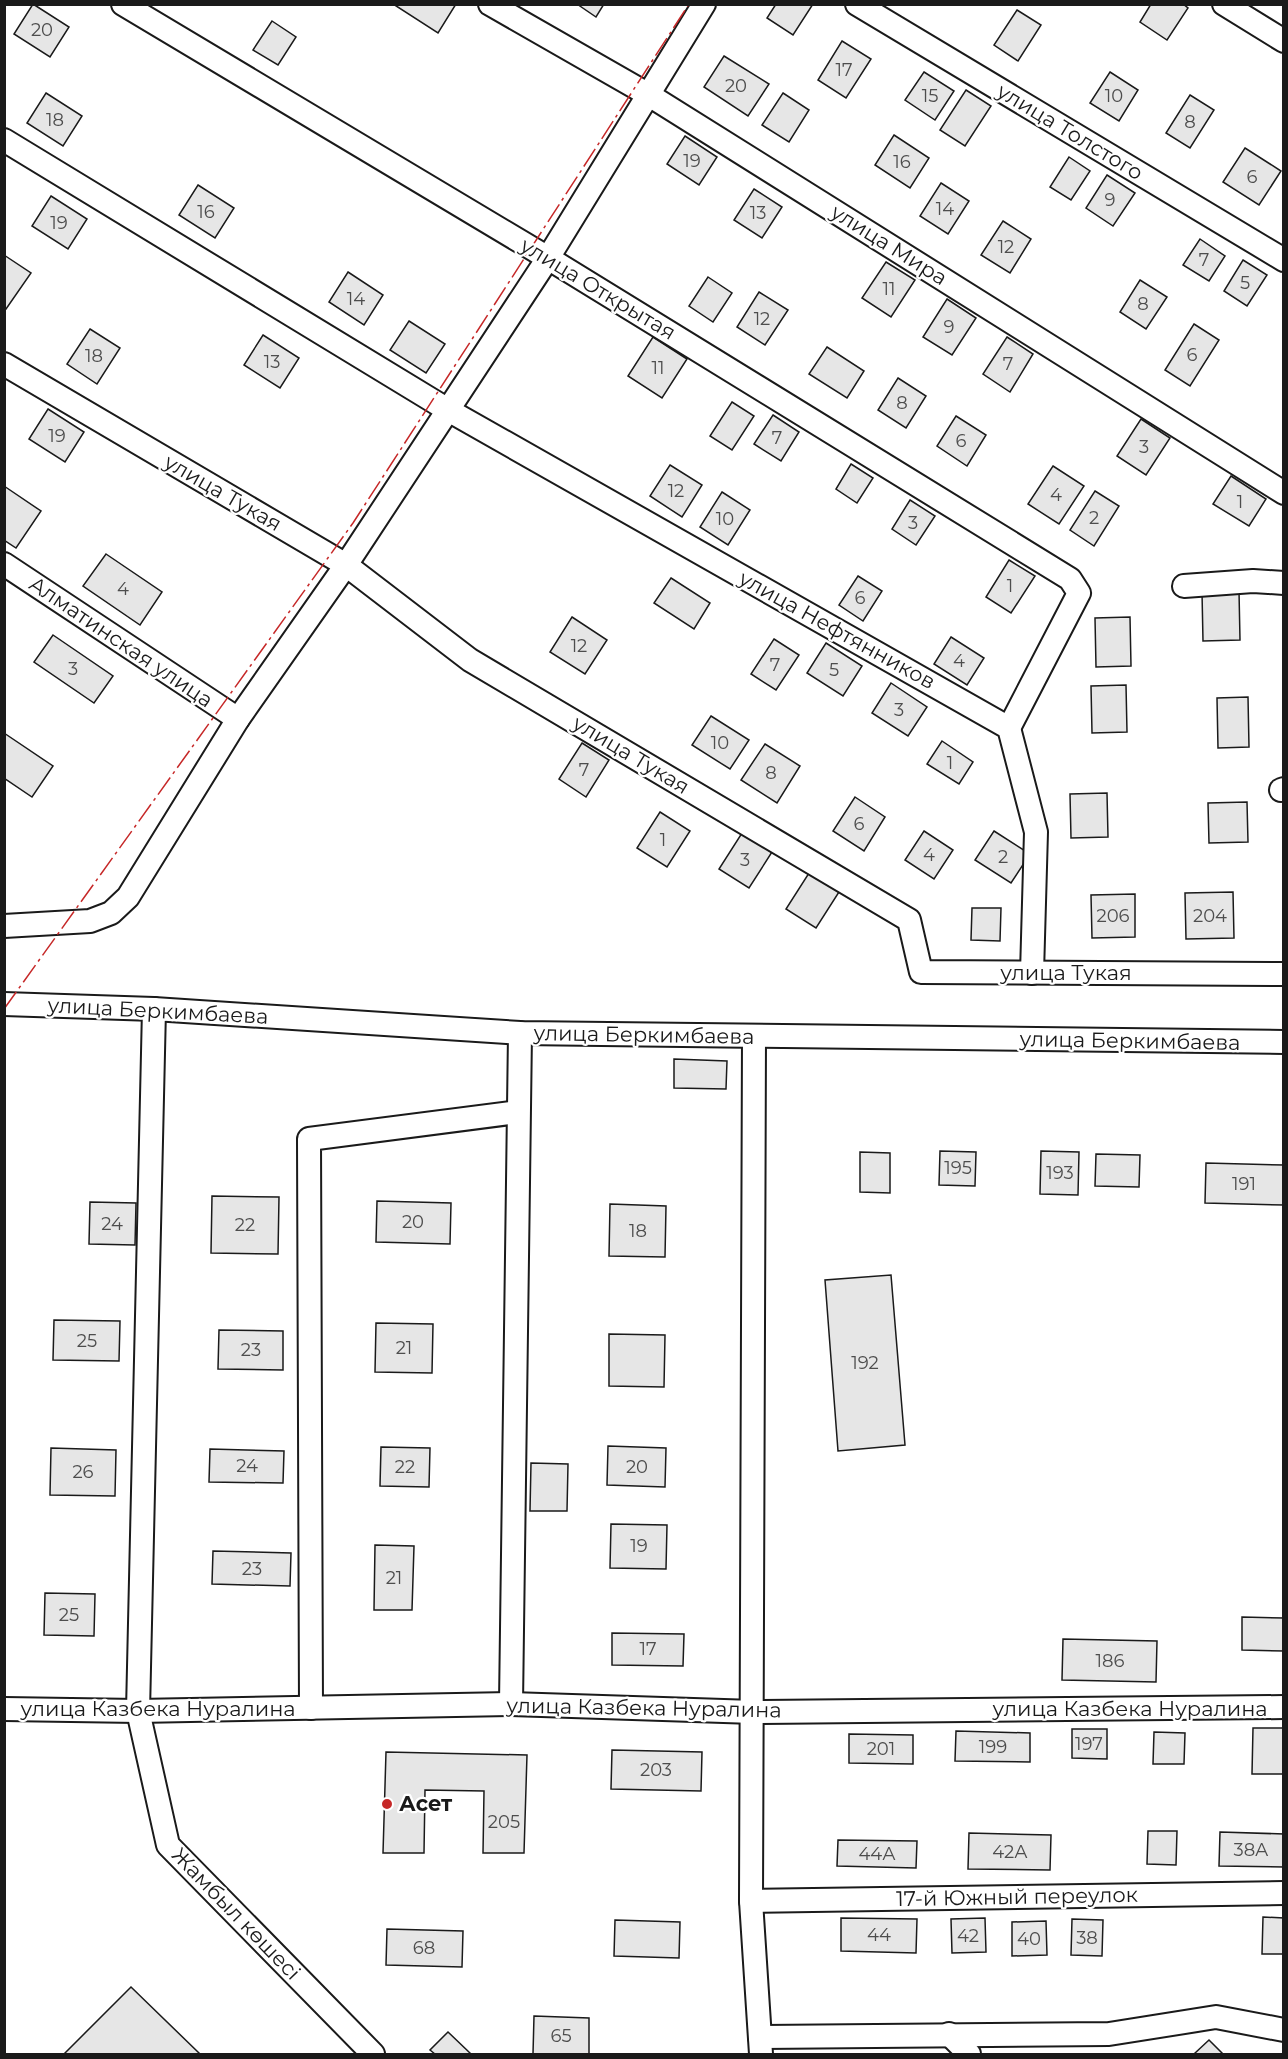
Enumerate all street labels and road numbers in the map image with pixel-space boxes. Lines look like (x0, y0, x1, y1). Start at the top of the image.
street label: улица Толстого (992, 78, 1148, 185)
street label: улица Мира (826, 198, 952, 290)
street label: улица Открытая (515, 232, 680, 345)
street label: улица Тукая (159, 448, 286, 536)
street label: улица Нефтянников (734, 565, 940, 694)
street label: Алматинская улица (25, 571, 218, 712)
street label: улица Тукая (568, 710, 694, 799)
street label: улица Тукая (999, 960, 1132, 985)
street label: улица Беркимбаева (46, 992, 269, 1029)
street label: улица Беркимбаева (532, 1020, 755, 1049)
street label: улица Беркимбаева (1018, 1026, 1241, 1055)
street label: улица Казбека Нуралина (505, 1693, 782, 1722)
street label: улица Казбека Нуралина (19, 1696, 296, 1721)
street label: улица Казбека Нуралина (991, 1696, 1268, 1721)
street label: Жамбыл көшесі (167, 1842, 306, 1985)
street label: 17-й Южный переулок (896, 1882, 1138, 1911)

